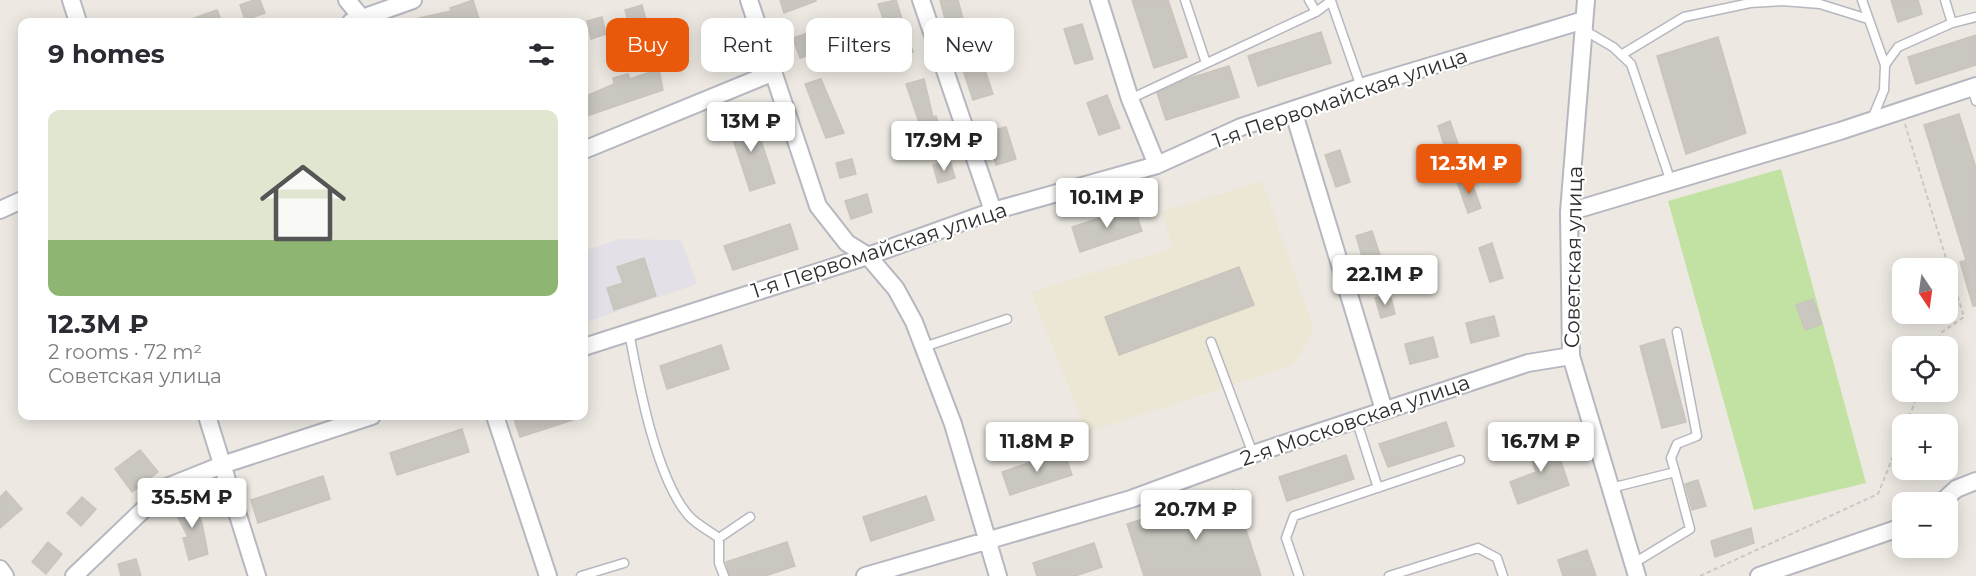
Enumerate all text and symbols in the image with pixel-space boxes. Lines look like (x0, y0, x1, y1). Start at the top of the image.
chip: Buy (606, 18, 689, 72)
chip: Rent (701, 18, 794, 72)
chip: Filters (806, 18, 912, 72)
chip: New (924, 18, 1014, 72)
text: 9 homes (48, 38, 165, 70)
icon: filters (525, 38, 558, 71)
street label: 1-я Первомайская улица (1210, 43, 1470, 153)
pin: 13M ₽ (709, 102, 793, 153)
text: 13M ₽ (721, 109, 781, 133)
pin: 17.9M ₽ (889, 121, 999, 172)
text: 17.9M ₽ (905, 128, 983, 152)
pin: 12.3M ₽ (1414, 144, 1524, 195)
icon: home (249, 149, 357, 257)
text: 12.3M ₽ (1430, 151, 1508, 175)
street label: Советская улица (1559, 166, 1587, 348)
pin: 10.1M ₽ (1052, 178, 1162, 229)
text: 10.1M ₽ (1070, 185, 1144, 209)
street label: 1-я Первомайская улица (748, 197, 1010, 303)
pin: 22.1M ₽ (1330, 255, 1440, 306)
north arrow (1892, 258, 1958, 324)
map controls (1892, 258, 1958, 558)
text: 22.1M ₽ (1347, 262, 1423, 286)
text: 12.3M ₽ (48, 308, 149, 340)
button: locate (1892, 336, 1958, 402)
text: 2 rooms · 72 m² (48, 340, 202, 364)
text: Советская улица (48, 364, 222, 388)
street label: 2-я Московская улица (1237, 369, 1473, 471)
button: + (1892, 414, 1958, 480)
pin: 11.8M ₽ (982, 422, 1092, 473)
pin: 16.7M ₽ (1486, 422, 1596, 473)
text: 11.8M ₽ (1000, 429, 1074, 453)
text: 16.7M ₽ (1502, 429, 1580, 453)
pin: 35.5M ₽ (137, 478, 247, 529)
text: 35.5M ₽ (152, 485, 232, 509)
pin: 20.7M ₽ (1141, 490, 1251, 541)
button: − (1892, 492, 1958, 558)
text: 20.7M ₽ (1155, 497, 1237, 521)

